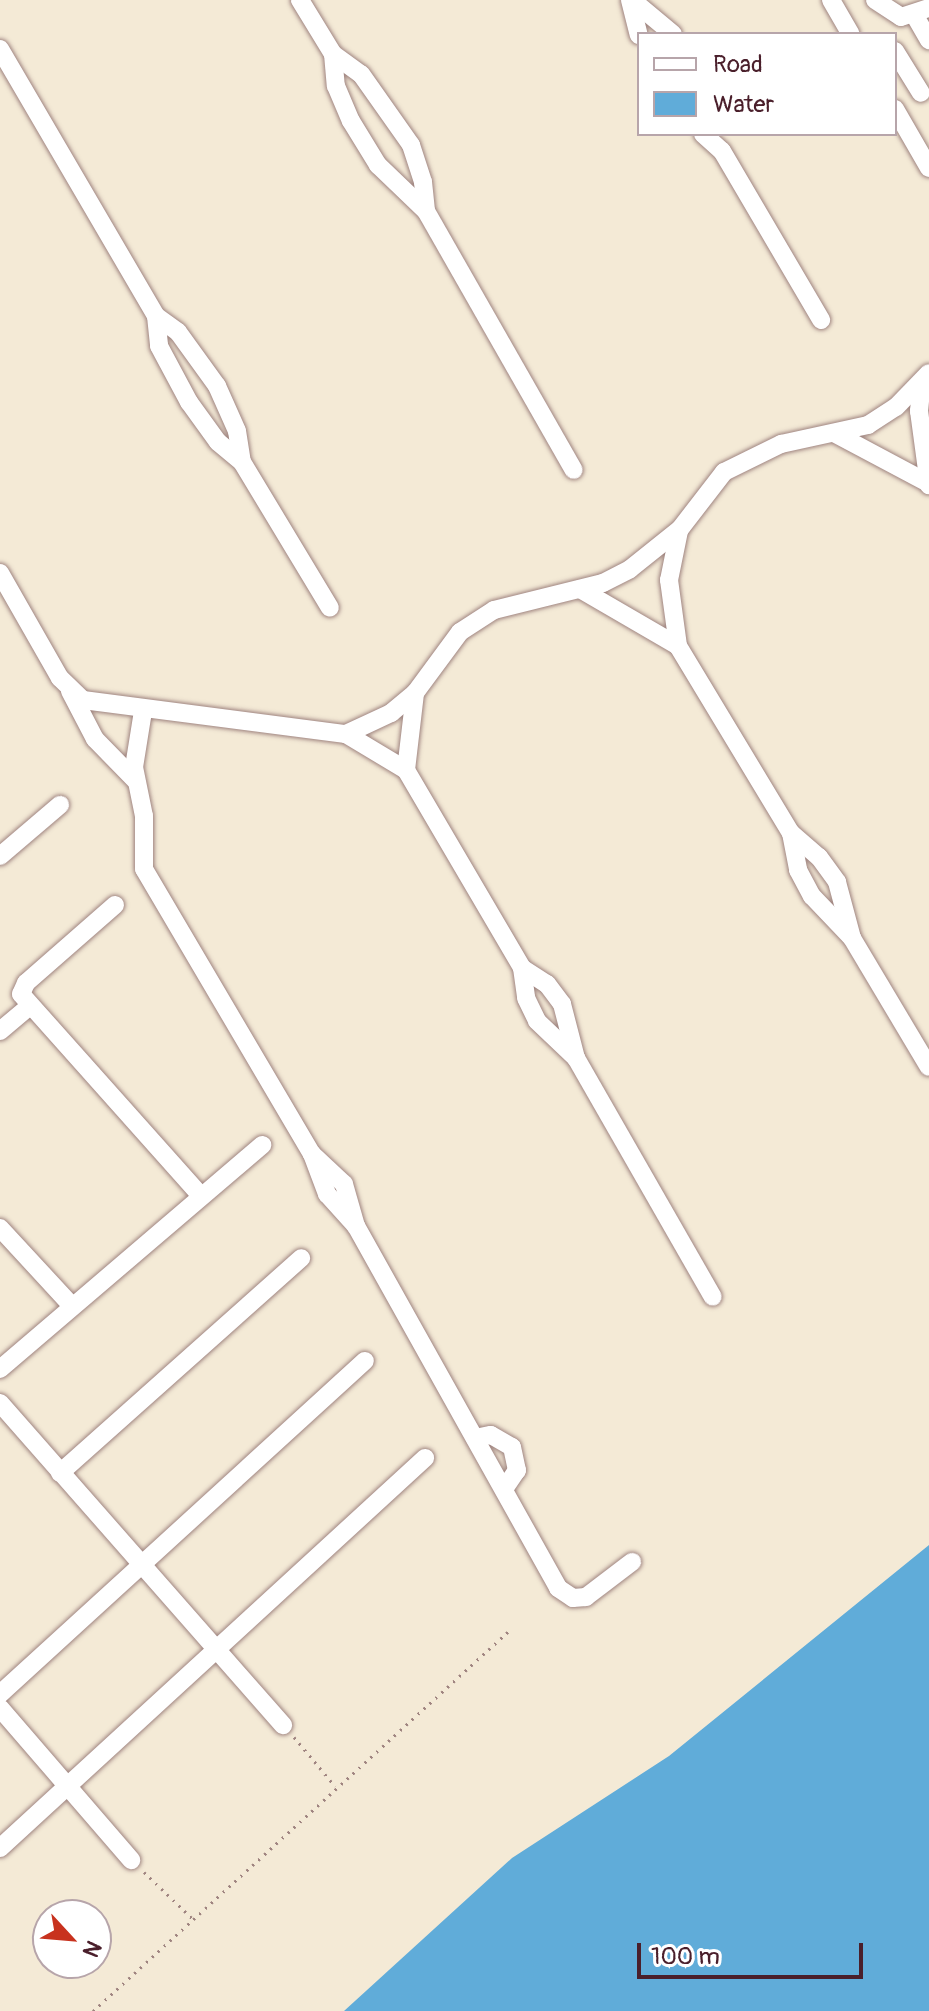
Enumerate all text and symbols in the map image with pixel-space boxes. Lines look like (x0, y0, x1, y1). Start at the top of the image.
legend (637, 32, 897, 136)
text: Road (713, 50, 763, 79)
text: Water (713, 90, 774, 119)
north arrow (32, 1899, 112, 1979)
scale bar (641, 1927, 867, 1977)
text: N (76, 1936, 108, 1961)
text: 100 m (651, 1942, 720, 1971)

